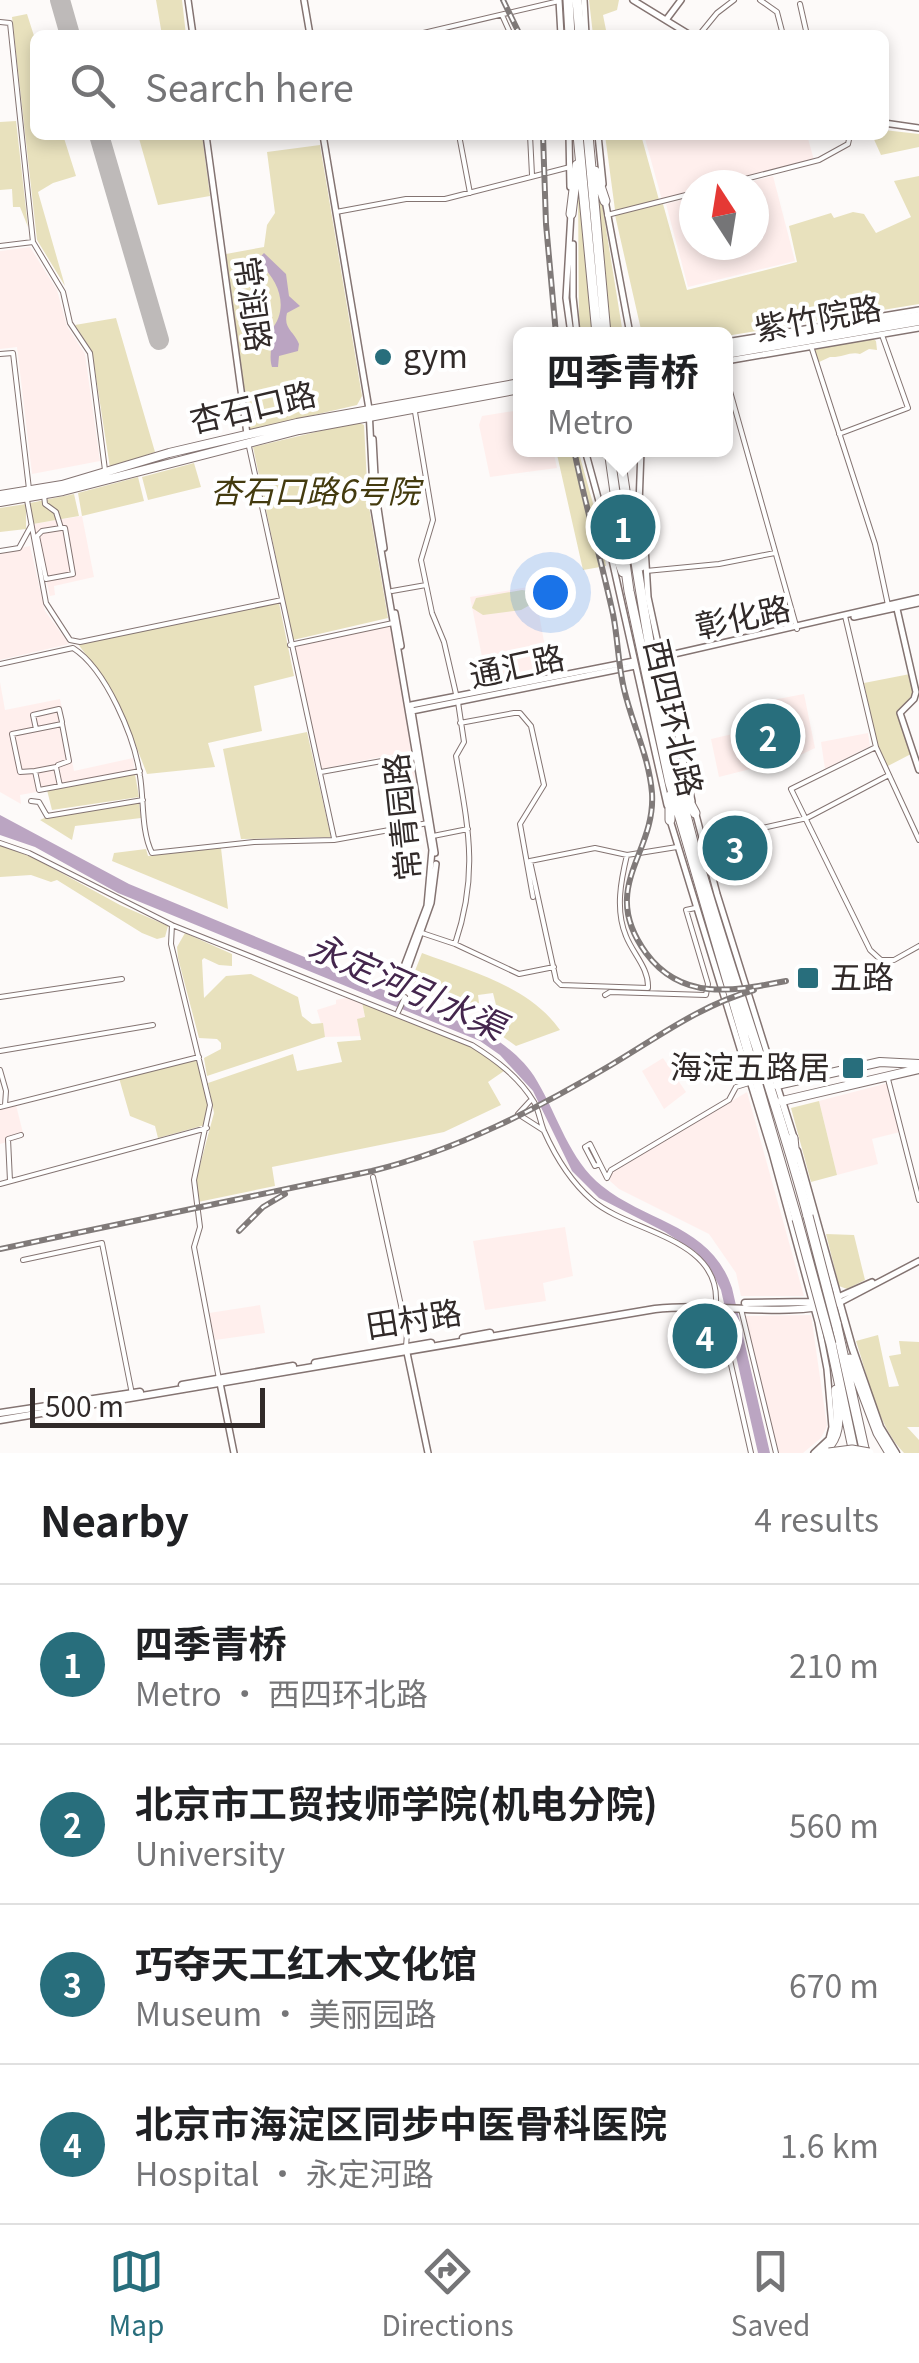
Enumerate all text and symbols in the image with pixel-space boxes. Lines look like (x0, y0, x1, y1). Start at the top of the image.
search box (30, 30, 889, 140)
icon: search (65, 58, 120, 113)
text: Search here (145, 58, 354, 113)
north arrow (679, 170, 769, 260)
street label: 常润路 (226, 253, 284, 354)
street label: 紫竹院路 (750, 282, 885, 350)
popup (513, 327, 733, 457)
place label: gym (403, 331, 468, 377)
text: 四季青桥 (547, 342, 699, 397)
marker: gym (372, 346, 394, 368)
street label: 杏石口路 (185, 368, 320, 442)
text: Metro (547, 397, 634, 443)
park label: 杏石口路6号院 (210, 466, 425, 512)
pin: 1 (590, 490, 656, 564)
your location (525, 567, 576, 618)
street label: 彰化路 (691, 583, 794, 648)
street label: 通汇路 (465, 632, 568, 697)
street label: 西四环北路 (636, 634, 716, 800)
pin: 2 (736, 698, 800, 774)
street label: 常青园路 (370, 751, 430, 883)
pin: 3 (702, 810, 768, 886)
water label: 永定河引水渠 (302, 918, 519, 1052)
place label: 五路 (830, 952, 894, 998)
marker: 五路 (795, 965, 821, 991)
place label: 海淀五路居 (670, 1042, 830, 1088)
marker: 海淀五路居 (840, 1055, 866, 1081)
street label: 田村路 (363, 1287, 465, 1347)
pin: 4 (672, 1298, 738, 1374)
scale bar (30, 1383, 265, 1428)
text: 500 m (45, 1385, 124, 1425)
text: Nearby (40, 1488, 189, 1549)
text: 4 results (754, 1495, 879, 1541)
text: 四季青桥 (135, 1614, 287, 1669)
text: 1 (63, 1641, 82, 1687)
text: 210 m (789, 1641, 879, 1687)
text: Metro · 西四环北路 (135, 1669, 428, 1715)
text: 北京市工贸技师学院(机电分院) (135, 1774, 658, 1829)
text: 2 (63, 1801, 82, 1847)
text: 560 m (789, 1801, 879, 1847)
text: University (135, 1829, 285, 1875)
text: 巧夺天工红木文化馆 (135, 1934, 477, 1989)
text: 3 (63, 1961, 82, 2007)
text: 670 m (789, 1961, 879, 2007)
text: Museum · 美丽园路 (135, 1989, 437, 2035)
text: 北京市海淀区同步中医骨科医院 (135, 2094, 667, 2149)
text: 4 (63, 2121, 82, 2167)
text: 1.6 km (780, 2121, 879, 2167)
text: Hospital · 永定河路 (135, 2149, 434, 2195)
tab: Map (109, 2244, 164, 2344)
tab: Directions (381, 2244, 514, 2344)
tab: Saved (731, 2244, 810, 2344)

